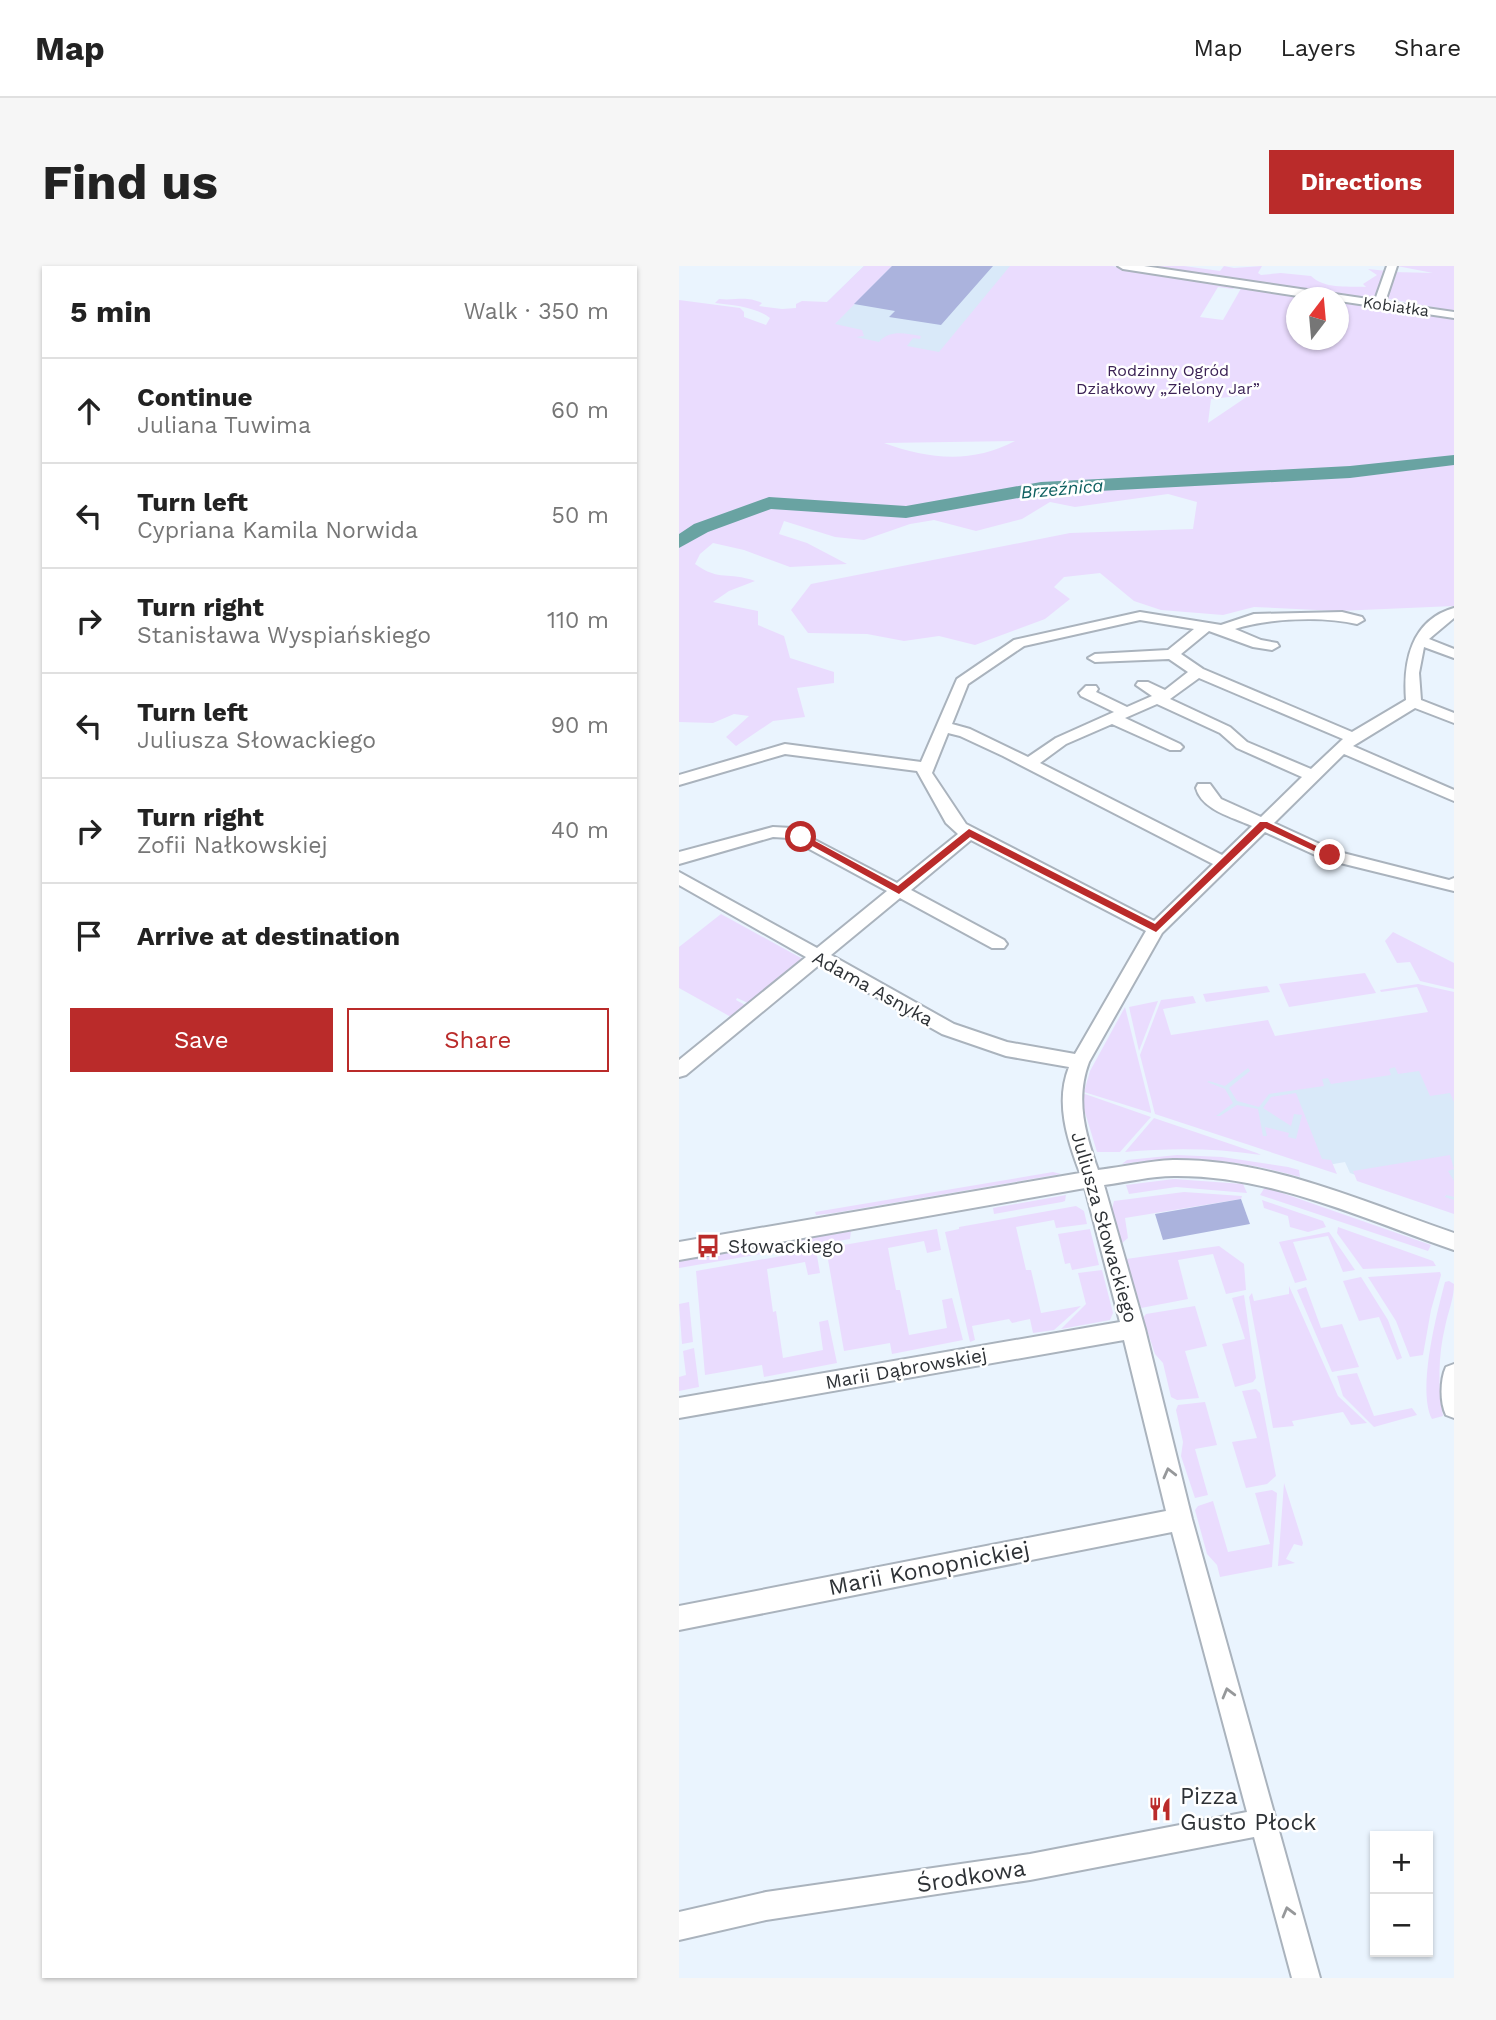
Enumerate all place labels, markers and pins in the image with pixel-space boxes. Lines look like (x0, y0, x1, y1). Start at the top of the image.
bus stop icon: Słowackiego (694, 1232, 722, 1260)
place label: Słowackiego (728, 1235, 844, 1258)
place label: Pizza Gusto Płock (1180, 1783, 1316, 1836)
restaurant icon: Pizza Gusto Płock (1146, 1795, 1174, 1823)

